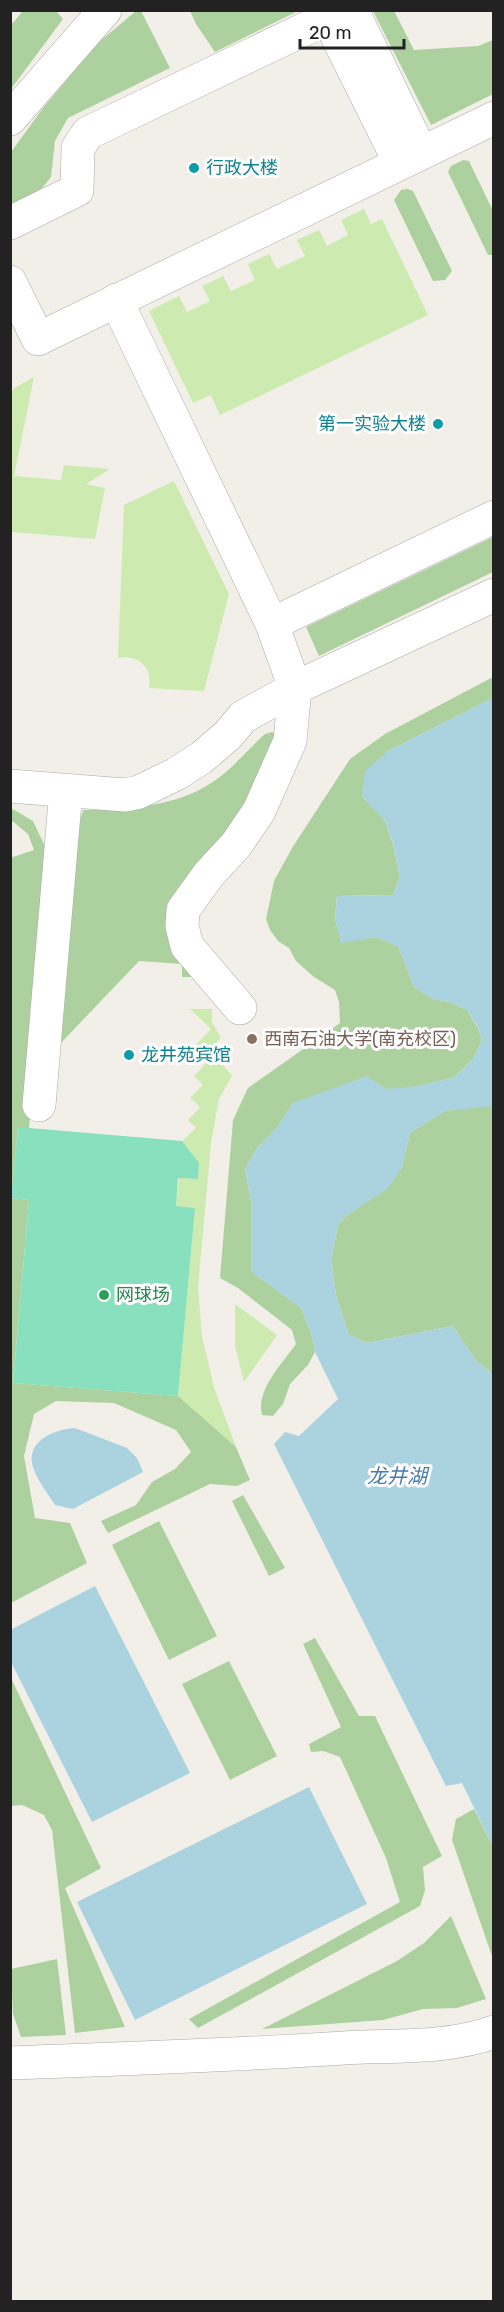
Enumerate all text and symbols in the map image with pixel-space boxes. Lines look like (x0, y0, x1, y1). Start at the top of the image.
scale bar (300, 12, 404, 50)
text: 20 m (309, 22, 351, 44)
place label: 行政大楼 (206, 157, 278, 179)
marker: 行政大楼 (187, 161, 201, 175)
place label: 第一实验大楼 (318, 413, 426, 435)
marker: 第一实验大楼 (431, 417, 445, 431)
place label: 西南石油大学(南充校区) (264, 1028, 456, 1050)
marker: 西南石油大学(南充校区) (245, 1032, 259, 1046)
place label: 龙井苑宾馆 (141, 1044, 231, 1066)
marker: 龙井苑宾馆 (122, 1048, 136, 1062)
place label: 网球场 (116, 1284, 170, 1306)
marker: 网球场 (97, 1288, 111, 1302)
water label: 龙井湖 (367, 1464, 430, 1488)

